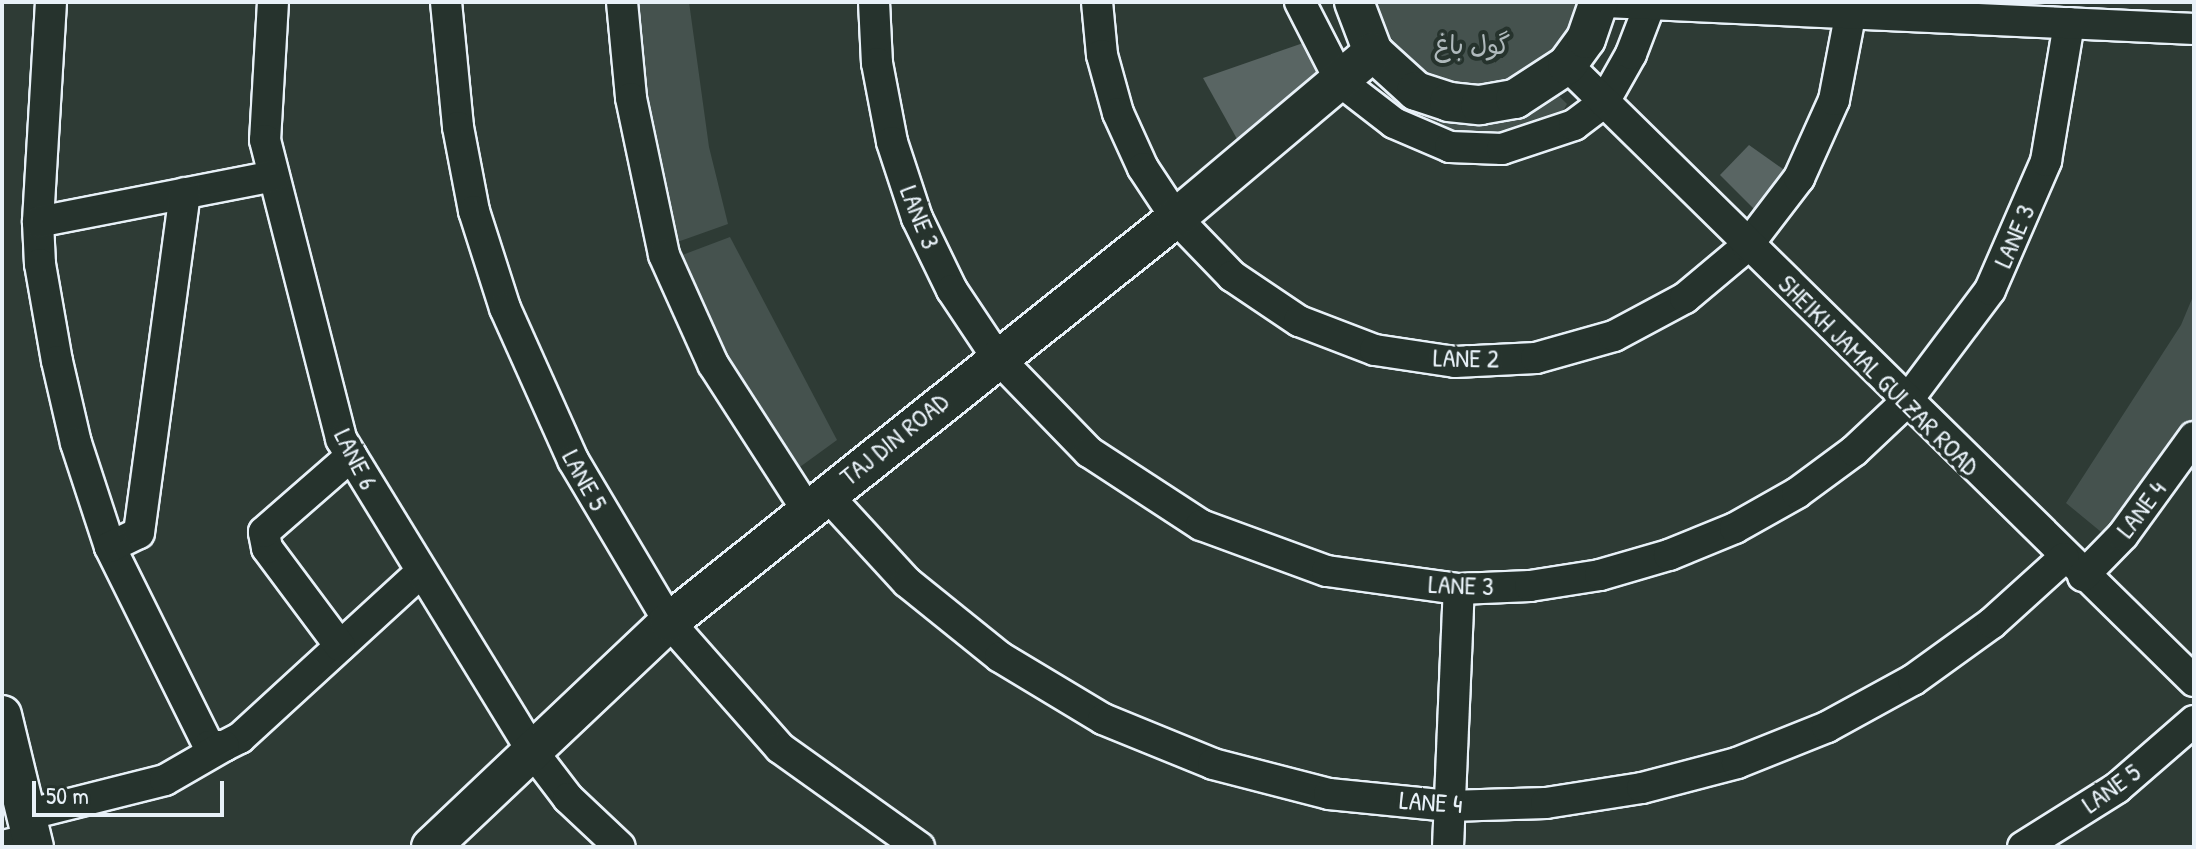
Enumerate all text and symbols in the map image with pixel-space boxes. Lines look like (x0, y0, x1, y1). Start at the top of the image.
park label: گول باغ (1434, 29, 1510, 61)
street label: LANE 3 (893, 181, 947, 253)
street label: LANE 3 (1987, 200, 2041, 272)
street label: SHEIKH JAMAL GULZAR ROAD (1772, 268, 1986, 482)
street label: LANE 2 (1433, 342, 1499, 374)
street label: TAJ DIN ROAD (834, 386, 954, 492)
street label: LANE 6 (328, 423, 384, 495)
street label: LANE 5 (556, 444, 614, 516)
street label: LANE 4 (2109, 474, 2173, 544)
street label: LANE 3 (1428, 568, 1494, 602)
street label: LANE 5 (2076, 756, 2146, 820)
scale bar (36, 765, 228, 815)
text: 50 m (46, 779, 89, 811)
street label: LANE 4 (1398, 784, 1464, 820)

